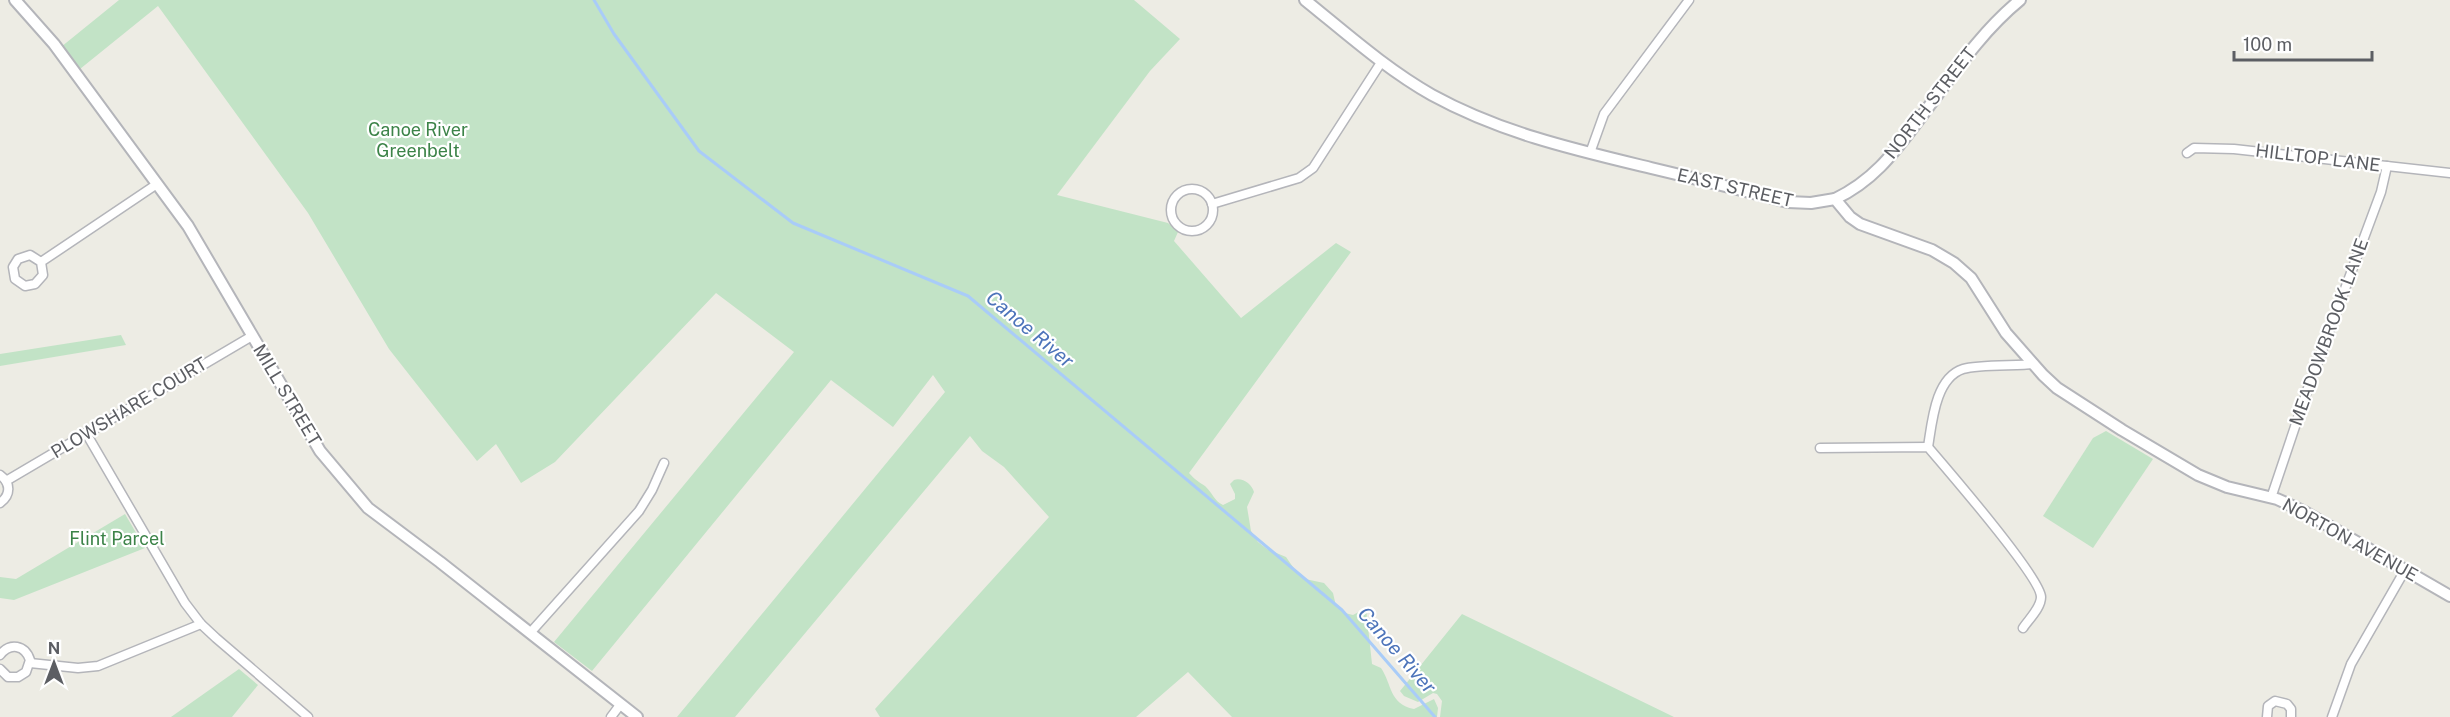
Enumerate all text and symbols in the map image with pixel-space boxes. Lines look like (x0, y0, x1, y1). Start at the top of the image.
scale bar (2234, 24, 2372, 62)
text: 100 m (2243, 34, 2292, 55)
street label: NORTH STREET (1880, 43, 1980, 163)
park label: Canoe River Greenbelt (368, 119, 468, 161)
street label: HILLTOP LANE (2254, 139, 2382, 176)
street label: EAST STREET (1675, 164, 1795, 211)
street label: MEADOWBROOK LANE (2285, 235, 2372, 428)
water label: Canoe River (981, 285, 1079, 373)
street label: MILL STREET (249, 340, 326, 449)
street label: PLOWSHARE COURT (47, 353, 211, 462)
street label: NORTON AVENUE (2279, 494, 2422, 586)
park label: Flint Parcel (69, 528, 165, 549)
water label: Canoe River (1353, 602, 1441, 699)
north arrow (24, 633, 84, 693)
text: N (48, 639, 60, 658)

